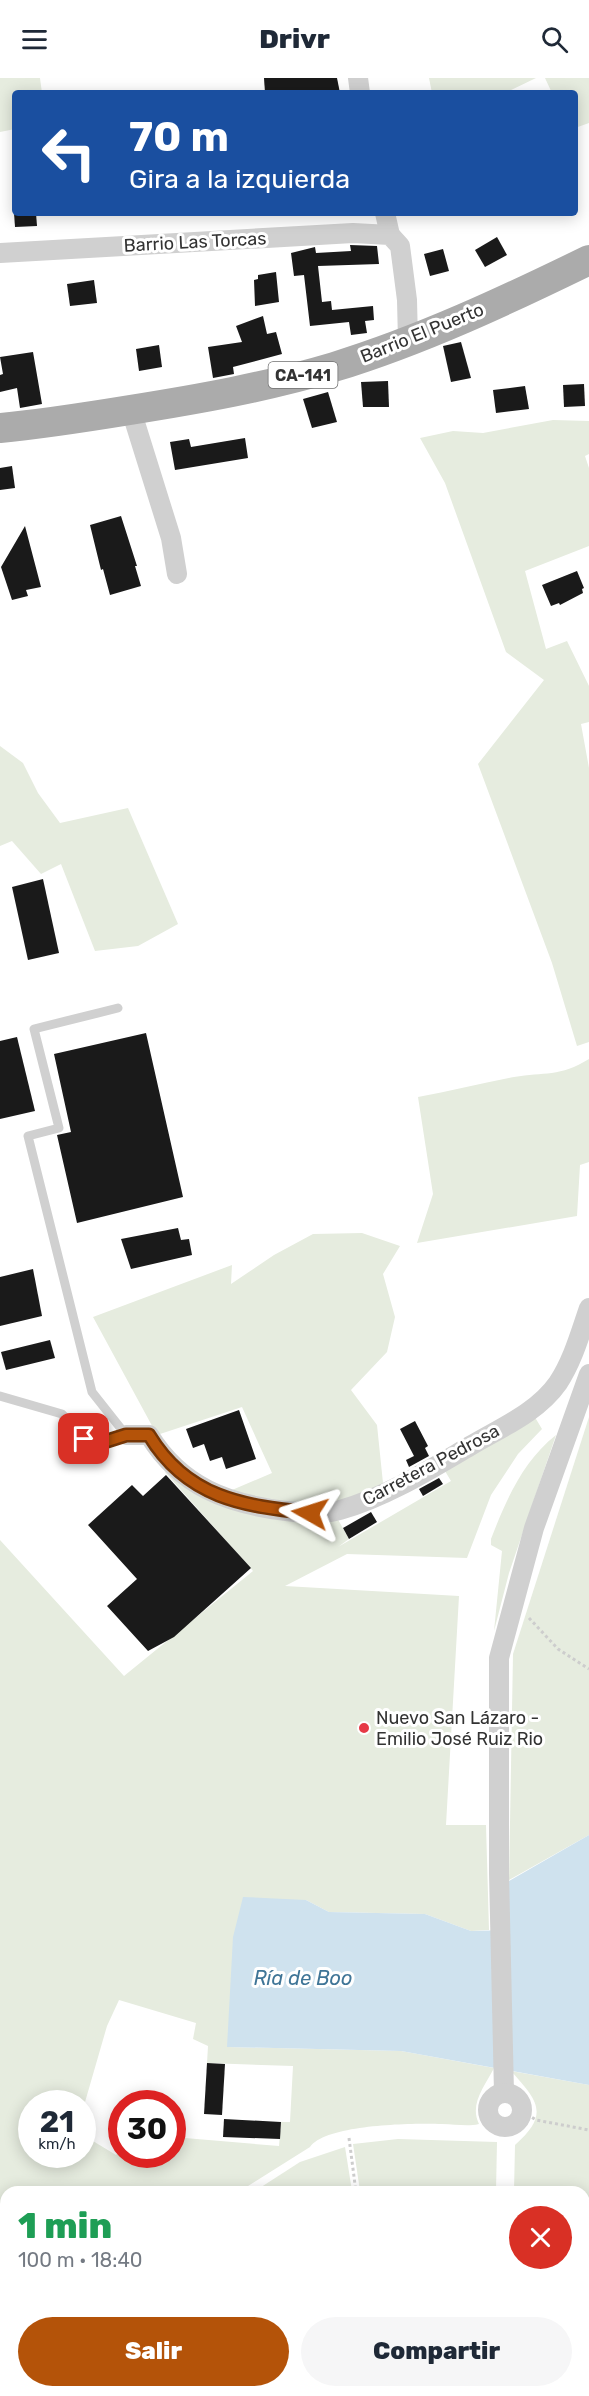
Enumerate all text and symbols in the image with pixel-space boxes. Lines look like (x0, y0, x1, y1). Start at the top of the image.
icon: menu (18, 23, 51, 56)
text: Drivr (259, 23, 330, 55)
icon: search (538, 23, 571, 56)
text: 70 m (129, 112, 229, 162)
icon: left (30, 114, 108, 192)
text: Gira a la izquierda (129, 163, 350, 195)
street label: Barrio Las Torcas (123, 227, 267, 257)
street label: Barrio El Puerto (357, 298, 487, 368)
road number: CA-141 (268, 362, 338, 388)
pin (58, 1413, 109, 1464)
street label: Carretera Pedrosa (359, 1420, 503, 1510)
icon: arrive (67, 1422, 100, 1455)
position arrow (278, 1481, 342, 1545)
place label: Nuevo San Lázaro - Emilio José Ruiz Rio (376, 1707, 543, 1750)
marker: Nuevo San Lázaro - Emilio José Ruiz Rio (357, 1721, 371, 1735)
water label: Ría de Boo (253, 1966, 353, 1990)
speed limit sign: 30 (108, 2090, 186, 2168)
text: 21 (40, 2104, 74, 2140)
text: km/h (38, 2135, 76, 2153)
text: 1 min (18, 2204, 112, 2247)
button: close (509, 2206, 572, 2269)
text: 100 m · 18:40 (18, 2248, 143, 2272)
button: Salir (18, 2317, 289, 2386)
button: Compartir (301, 2317, 572, 2386)

